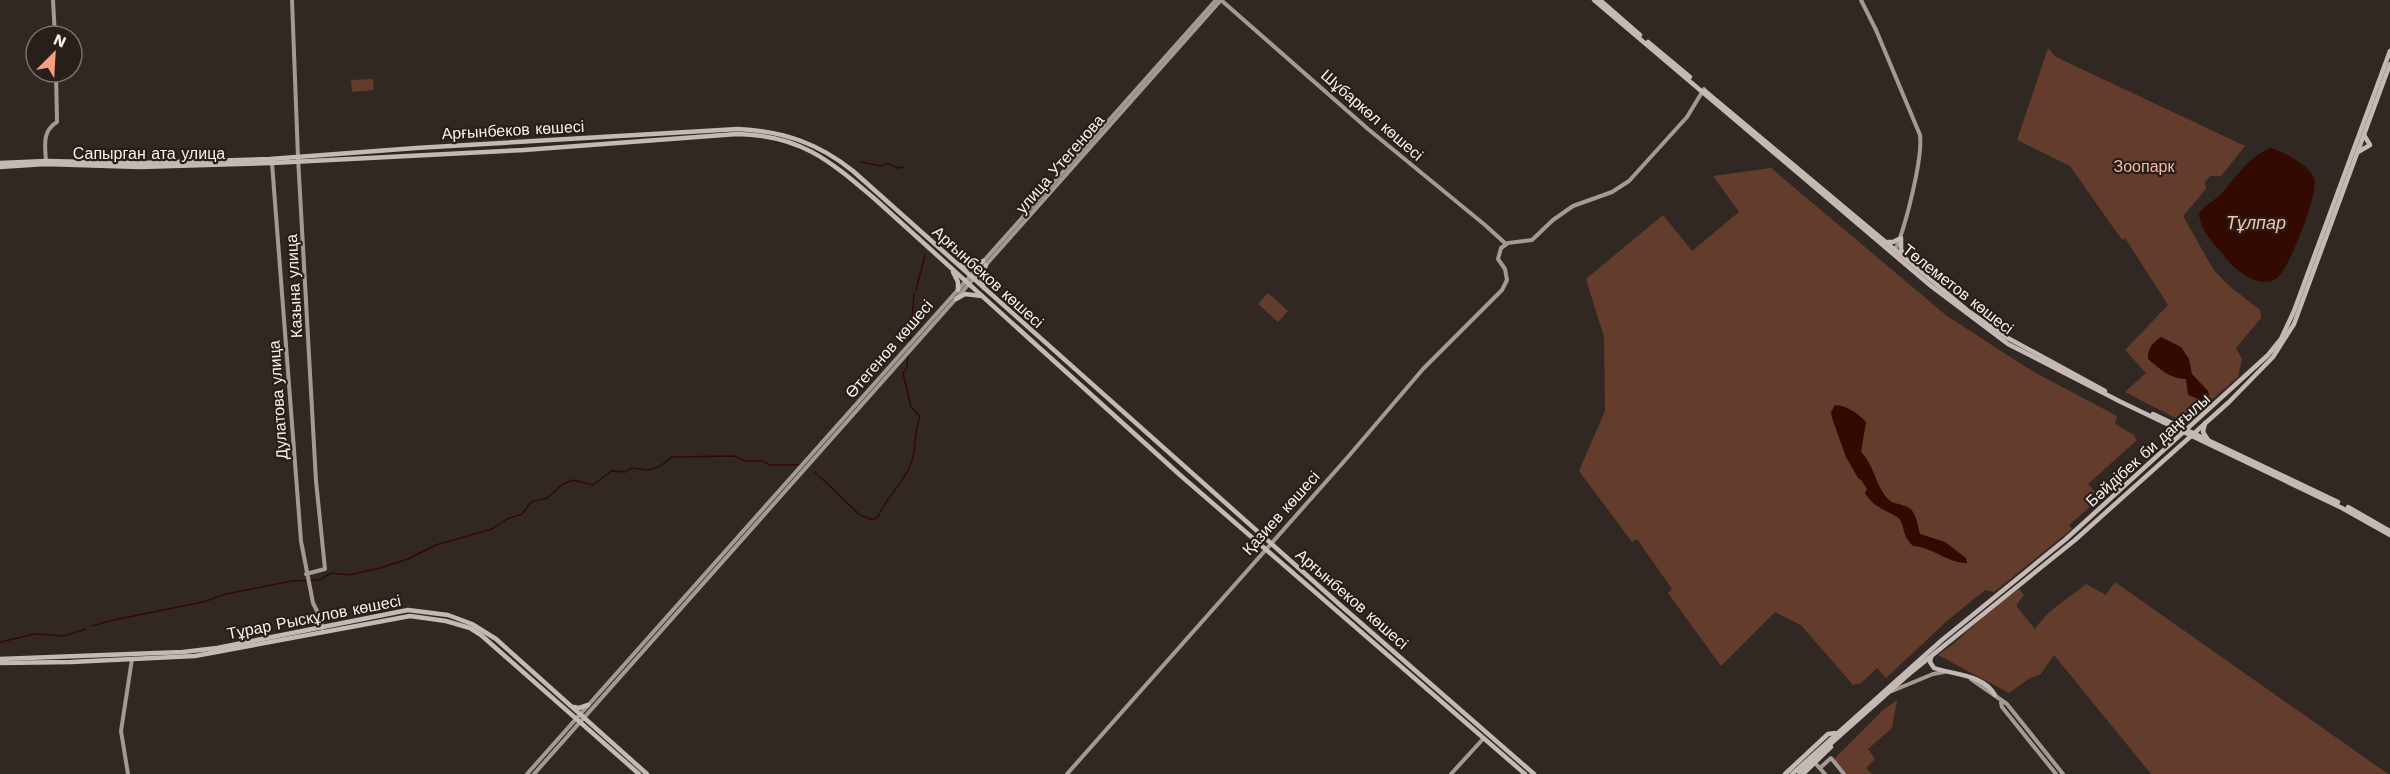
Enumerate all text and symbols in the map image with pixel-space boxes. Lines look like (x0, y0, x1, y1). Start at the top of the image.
north arrow (24, 24, 84, 84)
text: N (51, 30, 69, 52)
street label: Шұбаркөл көшесі (1317, 65, 1427, 165)
street label: улица Утегенова (1012, 111, 1108, 217)
street label: Арғынбеков көшесі (441, 117, 585, 143)
street label: Сапырган ата улица (73, 144, 225, 163)
park label: Зоопарк (2114, 157, 2175, 176)
water label: Тұлпар (2226, 212, 2286, 233)
street label: Арғынбеков көшесі (929, 222, 1047, 332)
street label: Казына улица (282, 233, 306, 338)
street label: Төлеметов көшесі (1899, 240, 2017, 338)
street label: Өтегенов көшесі (841, 296, 937, 402)
street label: Дулатова улица (264, 340, 292, 460)
street label: Бәйдібек би даңғылы (2082, 389, 2214, 511)
street label: Қазиев көшесі (1238, 467, 1324, 559)
street label: Арғынбеков көшесі (1292, 545, 1412, 653)
street label: Тұрар Рыскұлов көшесі (225, 591, 403, 643)

